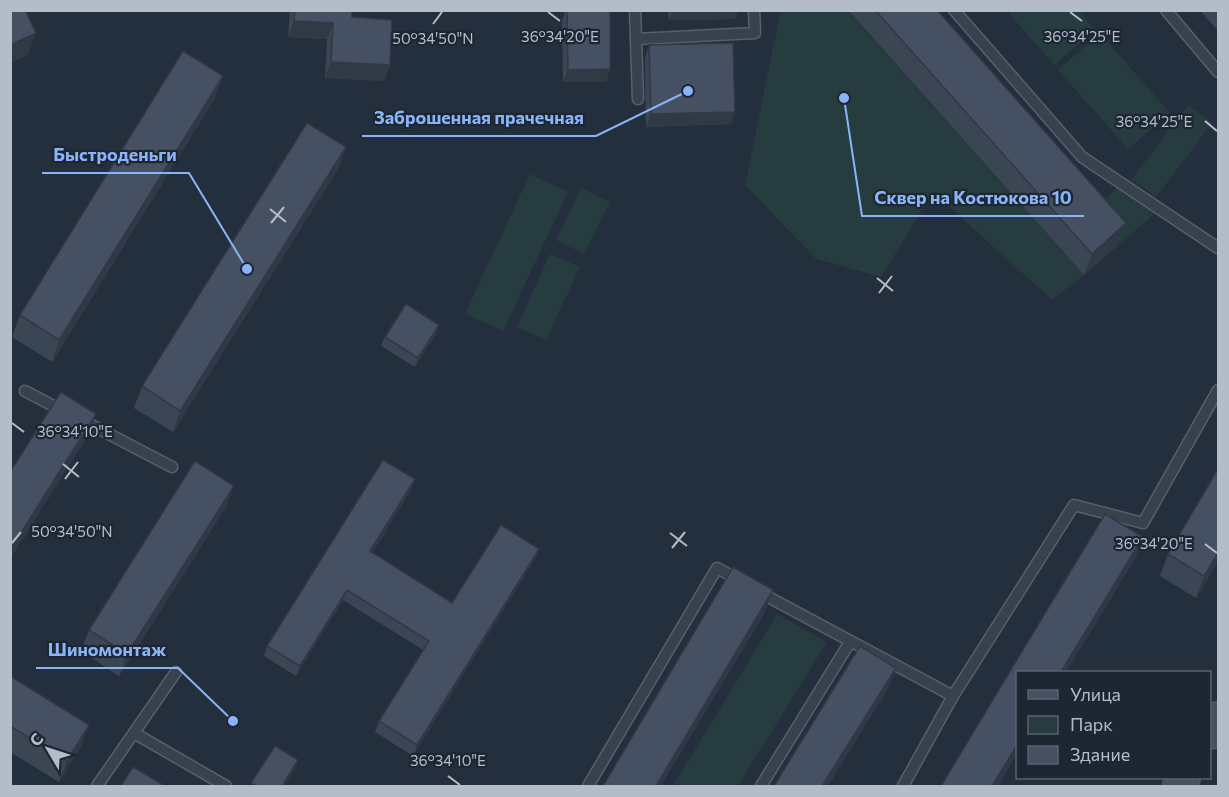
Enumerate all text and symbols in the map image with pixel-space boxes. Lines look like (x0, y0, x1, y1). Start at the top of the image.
text: 36°34'20"E (521, 27, 599, 45)
text: 36°34'25"E (1044, 27, 1120, 45)
text: 50°34'50"N (392, 29, 474, 47)
callout: Заброшенная прачечная (362, 100, 596, 136)
text: Заброшенная прачечная (374, 106, 584, 128)
text: 36°34'25"E (1116, 112, 1192, 130)
callout: Быстроденьги (42, 137, 189, 173)
text: Быстроденьги (53, 143, 177, 165)
callout: Сквер на Костюкова 10 (862, 180, 1084, 216)
text: Сквер на Костюкова 10 (874, 186, 1072, 208)
text: 36°34'10"E (37, 422, 113, 440)
text: 50°34'50"N (31, 522, 113, 540)
text: 36°34'20"E (1115, 534, 1193, 552)
callout: Шиномонтаж (36, 632, 178, 668)
text: Шиномонтаж (48, 638, 167, 660)
legend (1016, 671, 1211, 779)
text: Улица (1070, 683, 1121, 705)
text: Парк (1070, 713, 1113, 735)
north arrow (18, 719, 78, 779)
text: С (25, 729, 47, 749)
text: Здание (1070, 743, 1130, 765)
text: 36°34'10"E (410, 751, 486, 769)

